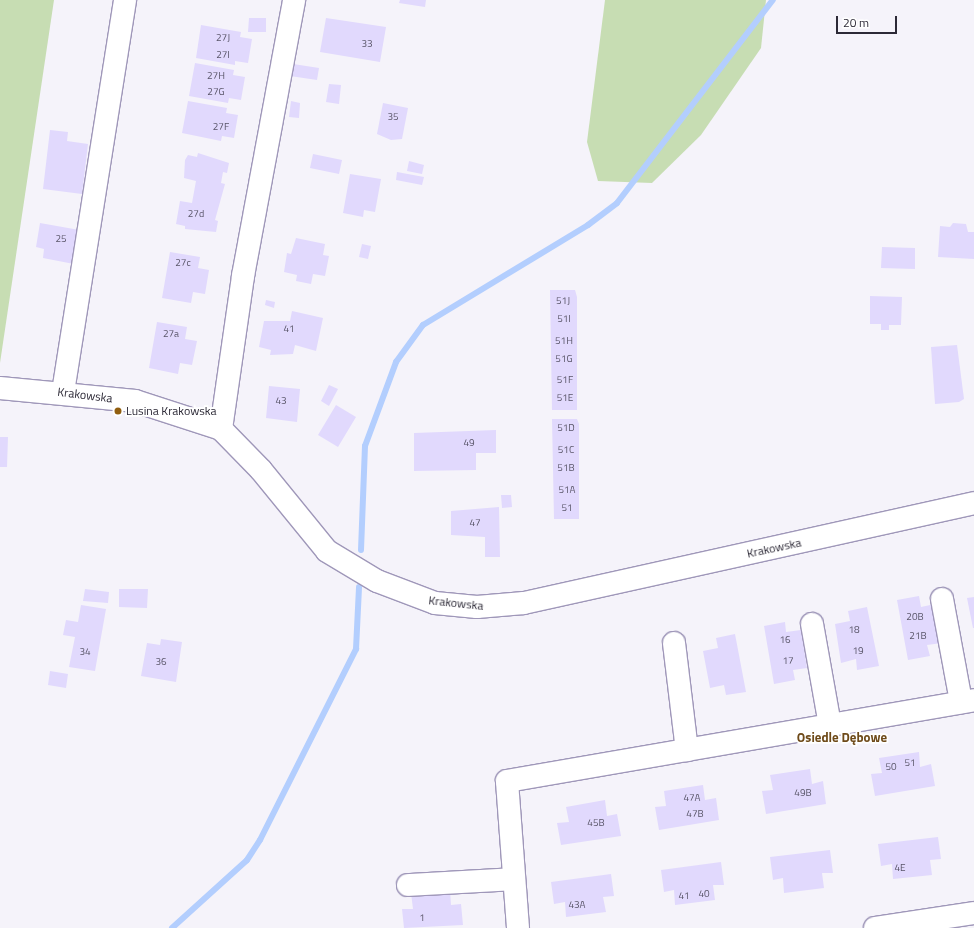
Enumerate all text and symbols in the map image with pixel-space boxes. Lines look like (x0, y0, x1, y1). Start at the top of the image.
scale bar (838, 8, 899, 34)
text: 20 m (843, 13, 869, 32)
house number: 27J (216, 32, 230, 44)
house number: 33 (361, 38, 373, 50)
house number: 27I (216, 49, 230, 61)
house number: 27H (207, 70, 225, 82)
house number: 27G (207, 86, 225, 98)
house number: 35 (387, 111, 399, 123)
house number: 27F (213, 121, 229, 133)
house number: 27d (188, 208, 204, 220)
house number: 25 (55, 233, 67, 245)
house number: 27c (175, 257, 191, 269)
house number: 51J (556, 295, 570, 307)
house number: 51I (557, 313, 571, 325)
house number: 41 (283, 323, 295, 335)
house number: 27a (163, 328, 179, 340)
house number: 51H (555, 335, 573, 347)
house number: 51G (555, 353, 573, 365)
house number: 51F (557, 374, 573, 386)
street label: Krakowska (57, 384, 113, 406)
house number: 51E (557, 392, 573, 404)
house number: 43 (275, 395, 287, 407)
place label: Lusina Krakowska (126, 404, 217, 418)
marker: Lusina Krakowska (113, 406, 123, 416)
house number: 51D (557, 422, 575, 434)
house number: 49 (463, 437, 475, 449)
house number: 51C (558, 444, 574, 456)
house number: 51B (557, 462, 575, 474)
house number: 51A (558, 484, 576, 496)
house number: 51 (561, 502, 573, 514)
house number: 47 (469, 517, 481, 529)
street label: Krakowska (745, 535, 803, 561)
street label: Krakowska (428, 593, 484, 613)
house number: 20B (906, 611, 924, 623)
house number: 18 (848, 624, 860, 636)
house number: 21B (909, 630, 927, 642)
house number: 16 (779, 634, 791, 646)
house number: 19 (852, 645, 864, 657)
house number: 34 (79, 646, 91, 658)
house number: 17 (782, 655, 794, 667)
house number: 36 (155, 656, 167, 668)
district label: Osiedle Dębowe (797, 729, 887, 745)
house number: 51 (904, 757, 916, 769)
house number: 50 (885, 761, 897, 773)
house number: 49B (794, 787, 812, 799)
house number: 47A (683, 792, 701, 804)
house number: 47B (686, 808, 704, 820)
house number: 45B (587, 817, 605, 829)
house number: 4E (894, 862, 906, 874)
house number: 40 (698, 888, 710, 900)
house number: 41 (678, 890, 690, 902)
house number: 43A (568, 899, 586, 911)
house number: 1 (419, 912, 425, 924)

